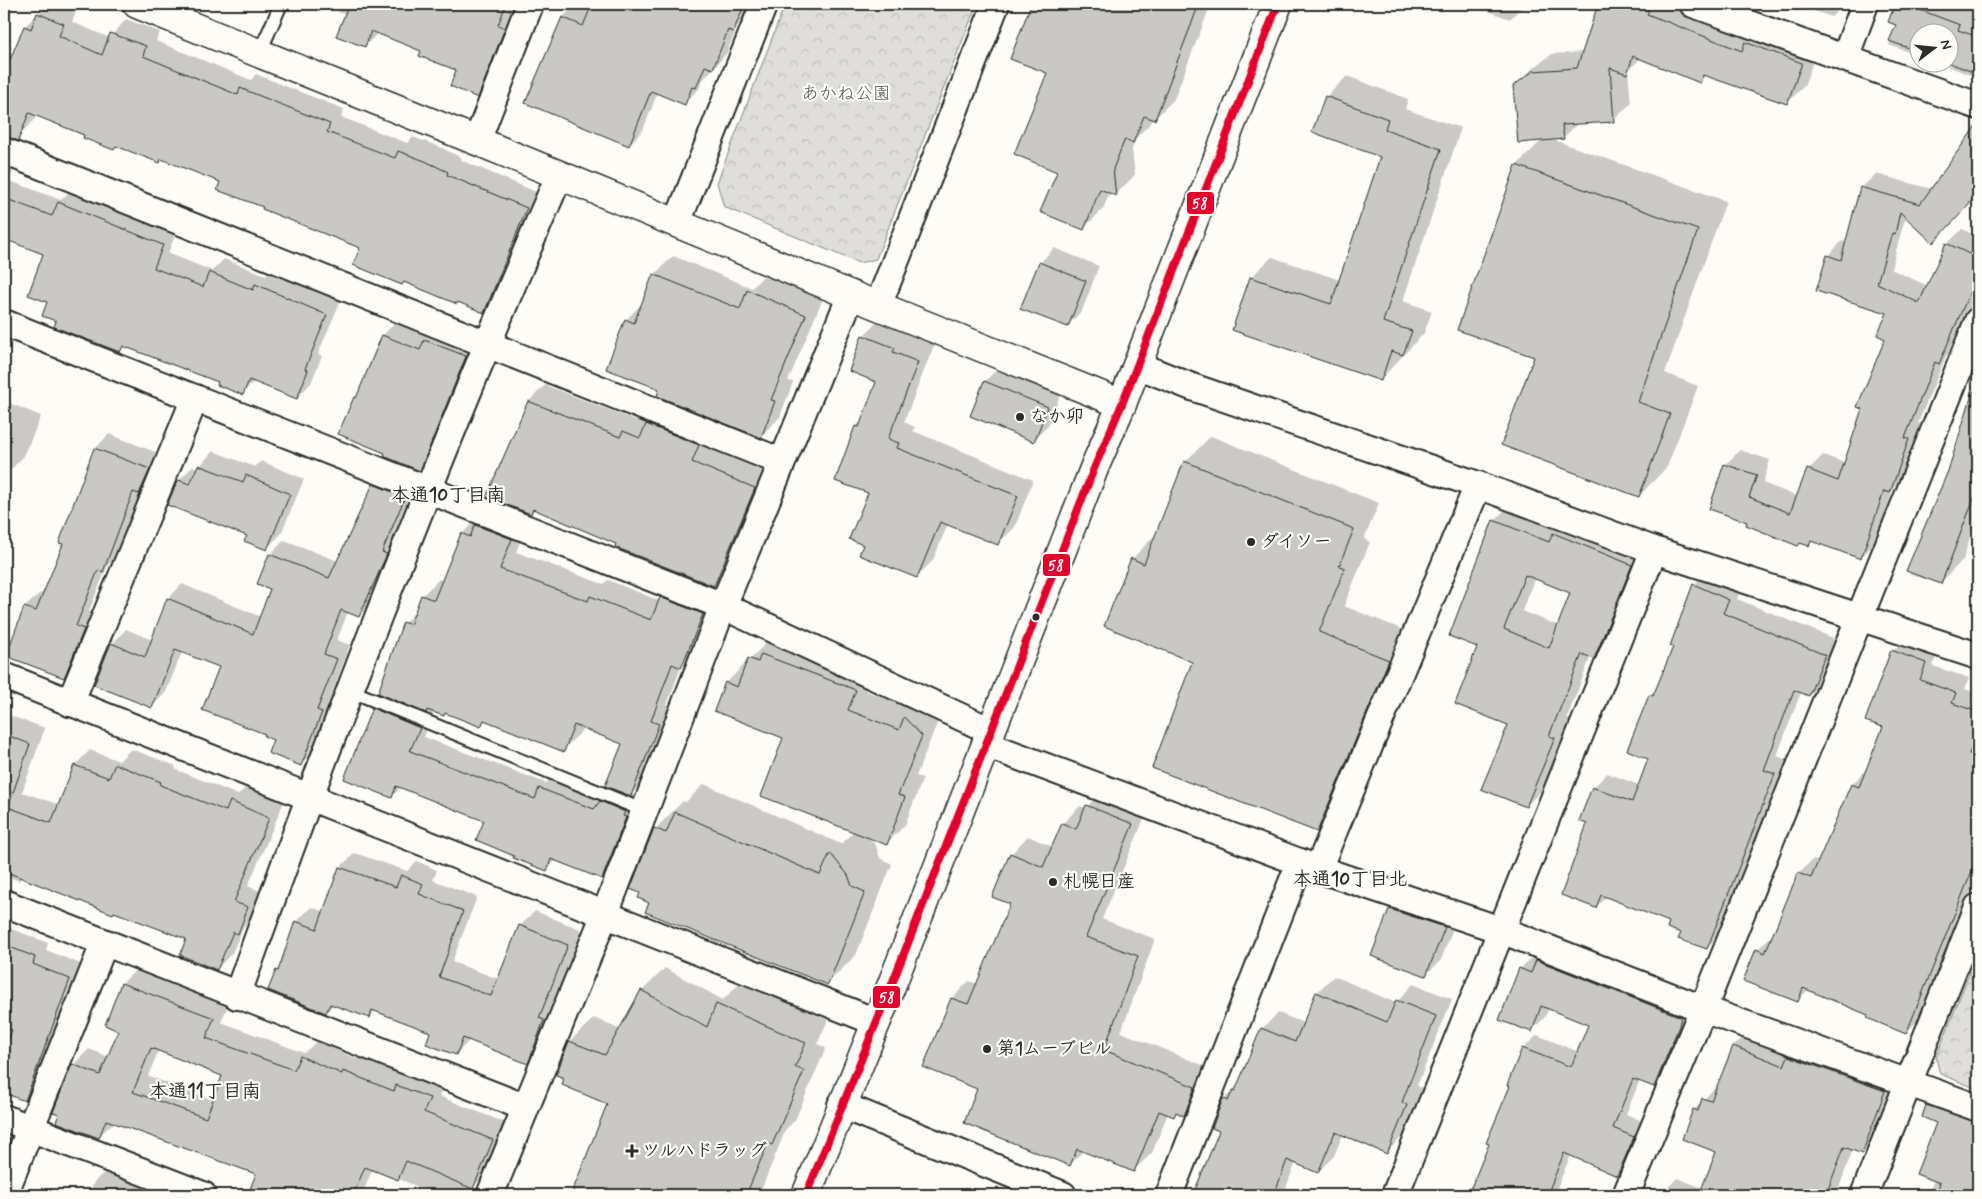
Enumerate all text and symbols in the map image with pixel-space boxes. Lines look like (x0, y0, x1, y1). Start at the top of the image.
north arrow (1910, 22, 1960, 72)
text: N (1936, 38, 1955, 52)
park label: あかね公園 (801, 82, 891, 106)
line badge: 58 (1186, 191, 1215, 215)
text: 58 (1192, 195, 1208, 213)
place label: なか卯 (1030, 405, 1084, 429)
marker: なか卯 (1014, 411, 1026, 423)
district label: 本通10丁目南 (391, 483, 505, 508)
place label: ダイソー (1261, 530, 1331, 554)
marker: ダイソー (1245, 536, 1257, 548)
line badge: 58 (1042, 553, 1071, 577)
text: 58 (1048, 557, 1064, 575)
unlabelled marker (1031, 612, 1041, 622)
district label: 本通10丁目北 (1293, 867, 1407, 892)
place label: 札幌日産 (1063, 870, 1135, 894)
marker: 札幌日産 (1047, 876, 1059, 888)
line badge: 58 (872, 985, 901, 1009)
text: 58 (879, 989, 895, 1007)
place label: 第1ムーブビル (997, 1037, 1112, 1061)
marker: 第1ムーブビル (981, 1043, 993, 1055)
district label: 本通11丁目南 (149, 1079, 261, 1104)
place label: ツルハドラッグ (642, 1139, 767, 1163)
marker: ツルハドラッグ (626, 1145, 638, 1157)

